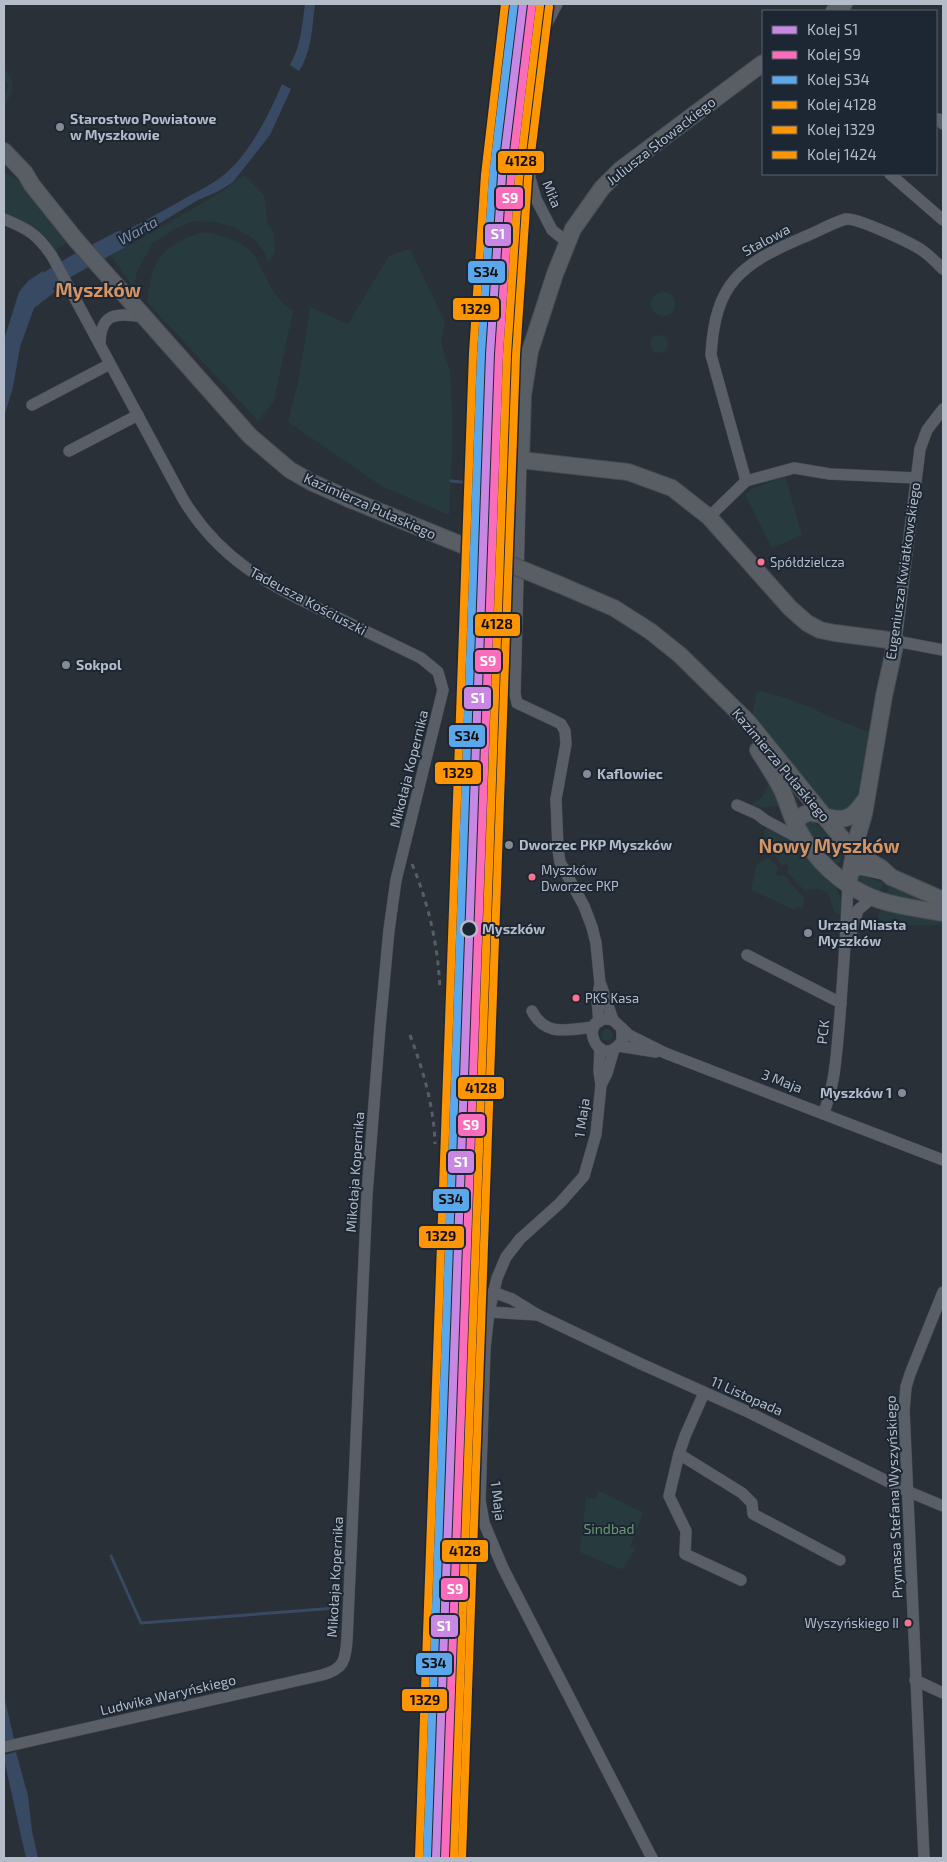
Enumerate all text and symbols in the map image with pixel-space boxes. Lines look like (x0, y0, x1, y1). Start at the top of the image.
legend (762, 10, 937, 175)
text: Kolej S1 (807, 20, 858, 39)
text: Kolej S9 (807, 45, 861, 64)
text: Kolej S34 (807, 70, 870, 89)
street label: Juliusza Słowackiego (603, 93, 719, 188)
text: Kolej 4128 (807, 95, 877, 114)
place label: Starostwo Powiatowe w Myszkowie (70, 110, 217, 143)
text: Kolej 1329 (807, 120, 875, 139)
marker: Starostwo Powiatowe w Myszkowie (54, 121, 66, 133)
text: Kolej 1424 (807, 145, 877, 164)
line badge: 4128 (497, 150, 545, 174)
text: 4128 (505, 152, 537, 169)
street label: Miła (539, 178, 566, 210)
line badge: S9 (495, 186, 524, 210)
text: S9 (502, 189, 518, 206)
water label: Warta (114, 212, 161, 248)
street label: Stalowa (739, 220, 793, 259)
line badge: S1 (484, 223, 512, 247)
text: S1 (491, 225, 505, 242)
line badge: S34 (467, 260, 506, 284)
text: S34 (473, 263, 499, 280)
district label: Myszków (55, 278, 141, 302)
line badge: 1329 (452, 297, 500, 321)
text: 1329 (461, 300, 491, 317)
street label: Kazimierza Pułaskiego (301, 469, 439, 542)
street label: Eugeniusza Kwiatkowskiego (882, 481, 923, 661)
place label: Spółdzielcza (770, 554, 845, 570)
marker: Spółdzielcza (756, 557, 766, 567)
street label: Tadeusza Kościuszki (247, 563, 369, 638)
line badge: 4128 (474, 613, 521, 637)
text: 4128 (481, 615, 513, 632)
line badge: S9 (474, 649, 502, 673)
text: S9 (480, 652, 496, 669)
place label: Sokpol (76, 656, 122, 673)
marker: Sokpol (60, 659, 72, 671)
line badge: S1 (463, 686, 492, 710)
text: S1 (471, 689, 485, 706)
street label: Kazimierza Pułaskiego (729, 705, 834, 825)
street label: Mikołaja Kopernika (386, 708, 431, 830)
line badge: S34 (448, 724, 486, 748)
text: S34 (454, 727, 480, 744)
line badge: 1329 (434, 761, 482, 785)
text: 1329 (443, 764, 473, 781)
place label: Kaflowiec (597, 765, 663, 782)
marker: Kaflowiec (581, 768, 593, 780)
district label: Nowy Myszków (758, 834, 900, 858)
place label: Dworzec PKP Myszków (519, 836, 672, 853)
marker: Dworzec PKP Myszków (503, 839, 515, 851)
place label: Myszków Dworzec PKP (541, 862, 619, 894)
marker: Myszków Dworzec PKP (527, 872, 537, 882)
place label: Urząd Miasta Myszków (818, 916, 906, 949)
marker: Myszków (460, 920, 478, 938)
place label: Myszków (482, 920, 545, 937)
marker: Urząd Miasta Myszków (802, 927, 814, 939)
place label: PKS Kasa (585, 990, 639, 1006)
marker: PKS Kasa (571, 993, 581, 1003)
street label: PCK (813, 1018, 832, 1045)
street label: 3 Maja (759, 1065, 805, 1096)
line badge: 4128 (457, 1076, 505, 1100)
text: 4128 (465, 1079, 497, 1096)
place label: Myszków 1 (820, 1084, 892, 1101)
marker: Myszków 1 (896, 1087, 908, 1099)
street label: 1 Maja (570, 1097, 593, 1139)
street label: Mikołaja Kopernika (342, 1111, 367, 1233)
line badge: S9 (457, 1113, 486, 1137)
text: S9 (463, 1116, 479, 1133)
line badge: S1 (447, 1150, 475, 1174)
text: S1 (454, 1153, 468, 1170)
line badge: S34 (432, 1188, 470, 1212)
text: S34 (438, 1190, 464, 1207)
line badge: 1329 (418, 1225, 465, 1249)
text: 1329 (426, 1227, 456, 1244)
street label: 11 Listopada (709, 1372, 786, 1419)
street label: Prymasa Stefana Wyszyńskiego (881, 1395, 906, 1599)
street label: 1 Maja (488, 1480, 509, 1522)
street label: Mikołaja Kopernika (323, 1516, 346, 1638)
park label: Sindbad (583, 1520, 635, 1537)
line badge: 4128 (441, 1539, 489, 1563)
text: 4128 (449, 1542, 481, 1559)
line badge: S9 (440, 1577, 469, 1601)
text: S9 (447, 1580, 463, 1597)
line badge: S1 (430, 1614, 459, 1638)
place label: Wyszyńskiego II (804, 1615, 899, 1631)
text: S1 (437, 1617, 451, 1634)
marker: Wyszyńskiego II (903, 1618, 913, 1628)
line badge: S34 (415, 1652, 453, 1676)
text: S34 (421, 1654, 447, 1671)
street label: Ludwika Waryńskiego (98, 1671, 237, 1718)
line badge: 1329 (401, 1688, 448, 1712)
text: 1329 (410, 1691, 440, 1708)

